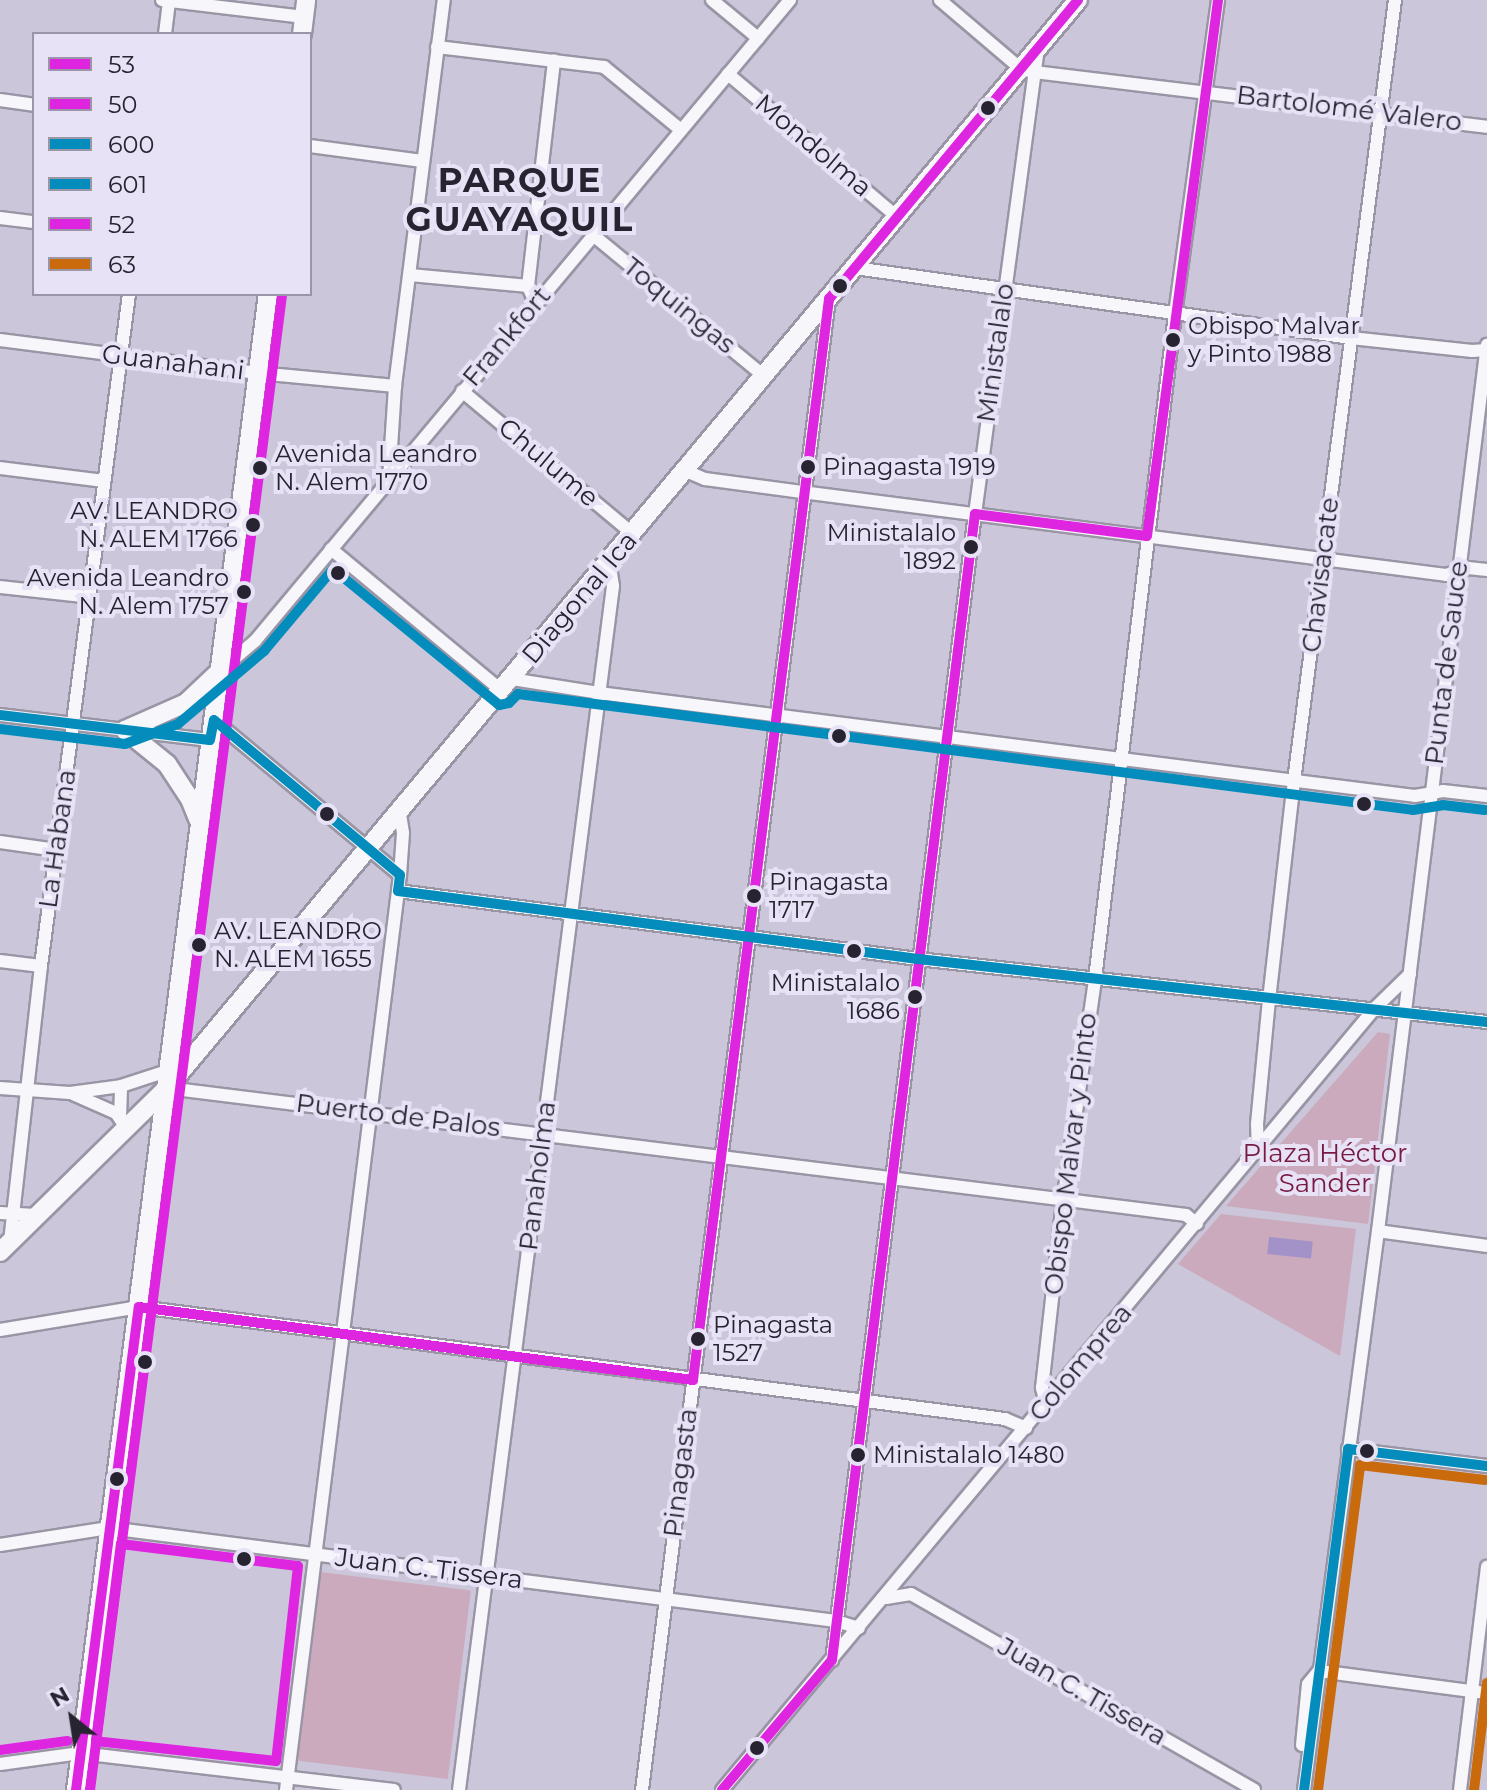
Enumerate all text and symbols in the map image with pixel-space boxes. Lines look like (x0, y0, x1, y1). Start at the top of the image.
legend (32, 32, 312, 296)
text: 53 (108, 50, 135, 79)
street label: Bartolomé Valero (1235, 80, 1463, 138)
street label: Mondolma (748, 88, 878, 204)
text: 50 (108, 90, 137, 119)
unlabelled marker (980, 100, 996, 116)
text: 600 (108, 130, 154, 159)
district label: PARQUE GUAYAQUIL (406, 160, 634, 240)
text: 601 (108, 170, 147, 199)
text: 52 (108, 210, 135, 239)
text: 63 (108, 250, 136, 279)
street label: Toquingas (617, 251, 741, 361)
unlabelled marker (832, 278, 848, 294)
street label: Frankfort (456, 281, 558, 393)
street label: Ministalalo (971, 281, 1021, 425)
place label: Obispo Malvar y Pinto 1988 (1188, 312, 1360, 368)
marker: Obispo Malvar y Pinto 1988 (1165, 332, 1181, 348)
street label: Guanahani (100, 339, 246, 387)
street label: Chulume (492, 412, 604, 514)
place label: Avenida Leandro N. Alem 1770 (275, 440, 477, 496)
place label: Pinagasta 1919 (823, 453, 996, 481)
marker: Pinagasta 1919 (800, 459, 816, 475)
marker: Avenida Leandro N. Alem 1770 (252, 460, 268, 476)
street label: Chavisacate (1296, 496, 1346, 654)
place label: AV. LEANDRO N. ALEM 1766 (70, 497, 238, 553)
marker: AV. LEANDRO N. ALEM 1766 (245, 517, 261, 533)
place label: Ministalalo 1892 (827, 519, 956, 575)
street label: Diagonal Ica (516, 526, 644, 670)
marker: Ministalalo 1892 (963, 539, 979, 555)
street label: Punta de Sauce (1419, 559, 1475, 767)
place label: Avenida Leandro N. Alem 1757 (27, 564, 229, 620)
unlabelled marker (330, 565, 346, 581)
marker: Avenida Leandro N. Alem 1757 (236, 584, 252, 600)
unlabelled marker (831, 728, 847, 744)
street label: La Habana (33, 768, 83, 910)
unlabelled marker (1356, 796, 1372, 812)
unlabelled marker (319, 806, 335, 822)
place label: Pinagasta 1717 (769, 868, 889, 924)
marker: Pinagasta 1717 (746, 888, 762, 904)
place label: AV. LEANDRO N. ALEM 1655 (214, 917, 382, 973)
marker: AV. LEANDRO N. ALEM 1655 (191, 937, 207, 953)
unlabelled marker (846, 943, 862, 959)
place label: Ministalalo 1686 (771, 969, 900, 1025)
marker: Ministalalo 1686 (907, 989, 923, 1005)
street label: Obispo Malvar y Pinto (1038, 1011, 1104, 1297)
street label: Puerto de Palos (294, 1088, 502, 1144)
street label: Panaholma (513, 1099, 563, 1253)
park label: Plaza Héctor Sander (1243, 1138, 1407, 1200)
street label: Colomprea (1023, 1298, 1139, 1428)
place label: Pinagasta 1527 (713, 1311, 833, 1367)
marker: Pinagasta 1527 (690, 1331, 706, 1347)
unlabelled marker (137, 1354, 153, 1370)
street label: Pinagasta (658, 1407, 704, 1539)
place label: Ministalalo 1480 (873, 1441, 1065, 1469)
unlabelled marker (1359, 1443, 1375, 1459)
marker: Ministalalo 1480 (850, 1447, 866, 1463)
unlabelled marker (109, 1471, 125, 1487)
street label: Juan C. Tissera (333, 1542, 525, 1596)
unlabelled marker (236, 1551, 252, 1567)
street label: Juan C. Tissera (992, 1631, 1172, 1753)
north arrow (32, 1678, 112, 1758)
text: N (45, 1681, 74, 1713)
unlabelled marker (749, 1740, 765, 1756)

